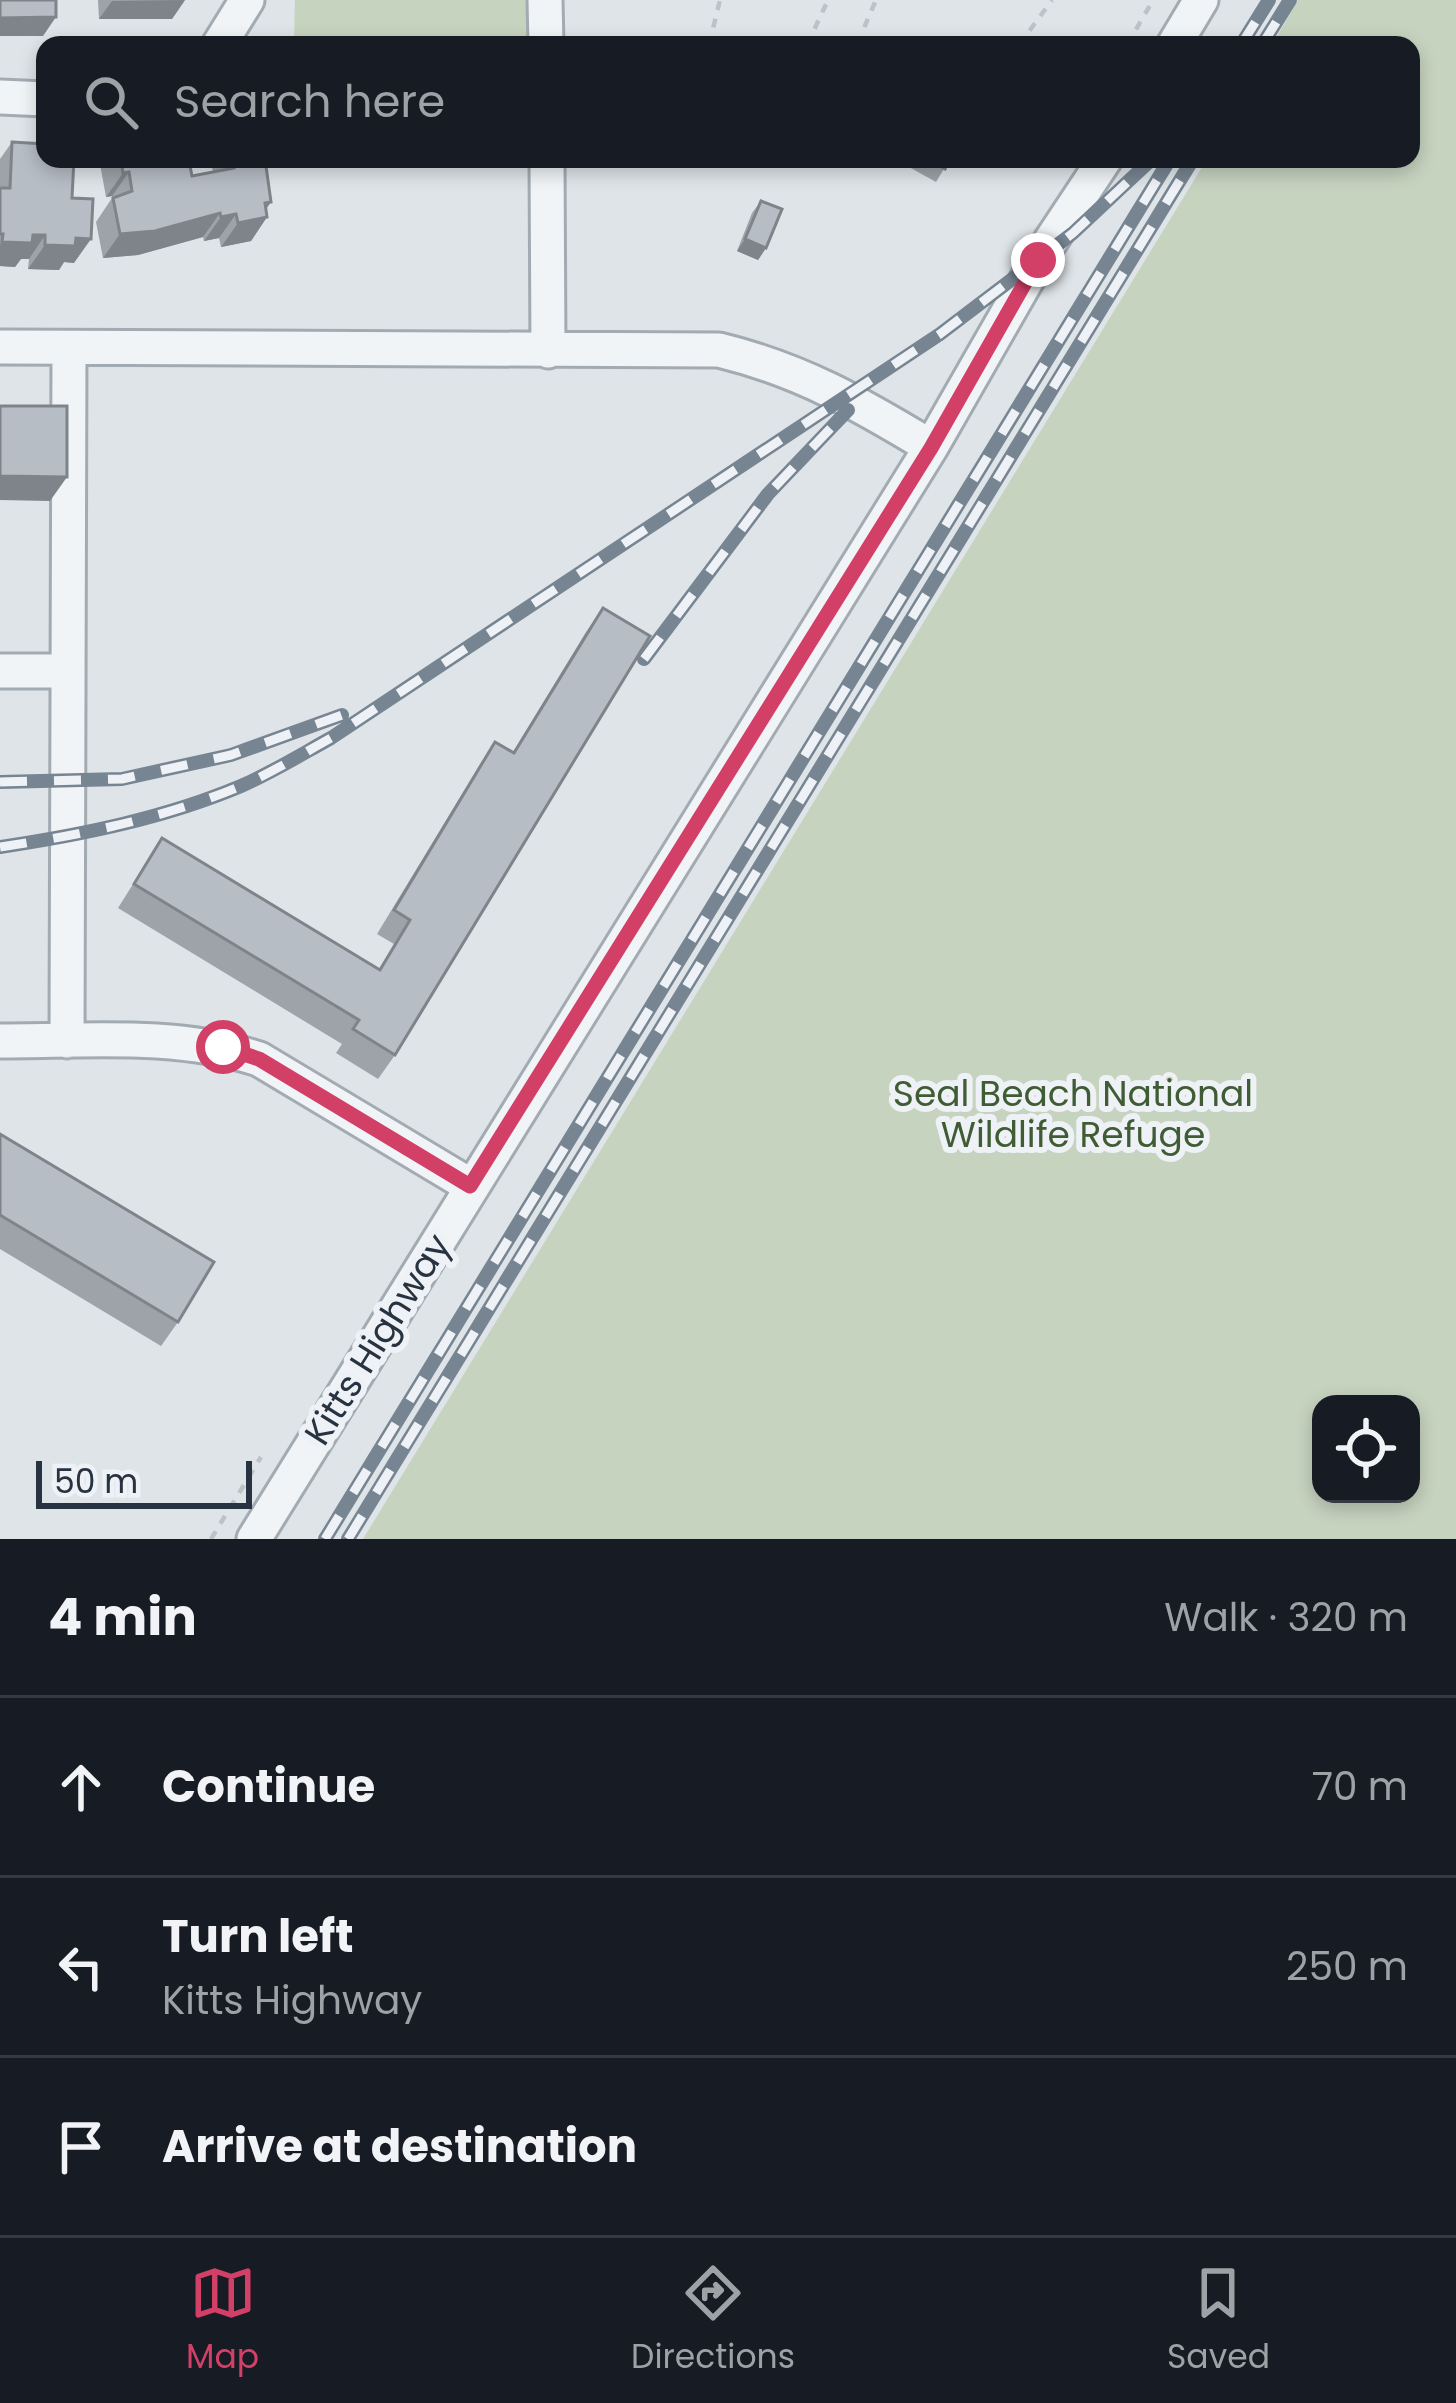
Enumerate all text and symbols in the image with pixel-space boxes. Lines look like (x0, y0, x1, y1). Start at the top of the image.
search box (36, 36, 1420, 168)
icon: search (78, 69, 144, 135)
text: Search here (174, 70, 445, 133)
route end (1011, 233, 1065, 287)
route start (196, 1020, 250, 1074)
park label: Seal Beach National Wildlife Refuge (893, 1068, 1253, 1160)
street label: Kitts Highway (292, 1224, 463, 1455)
map controls (1312, 1395, 1420, 1503)
button: locate (1312, 1395, 1420, 1503)
scale bar (36, 1455, 252, 1508)
text: 50 m (54, 1458, 138, 1505)
text: 4 min (48, 1581, 197, 1653)
text: Walk · 320 m (1164, 1590, 1408, 1645)
icon: ahead (48, 1754, 114, 1820)
text: Continue (162, 1755, 375, 1818)
text: 70 m (1312, 1759, 1408, 1814)
text: Turn left (162, 1905, 354, 1968)
icon: left (48, 1934, 114, 2000)
text: 250 m (1286, 1939, 1408, 1994)
text: Kitts Highway (162, 1973, 422, 2028)
icon: arrive (48, 2114, 114, 2180)
text: Arrive at destination (162, 2115, 637, 2178)
tab: Map (186, 2260, 259, 2382)
tab: Directions (631, 2260, 795, 2382)
tab: Saved (1167, 2260, 1270, 2382)

